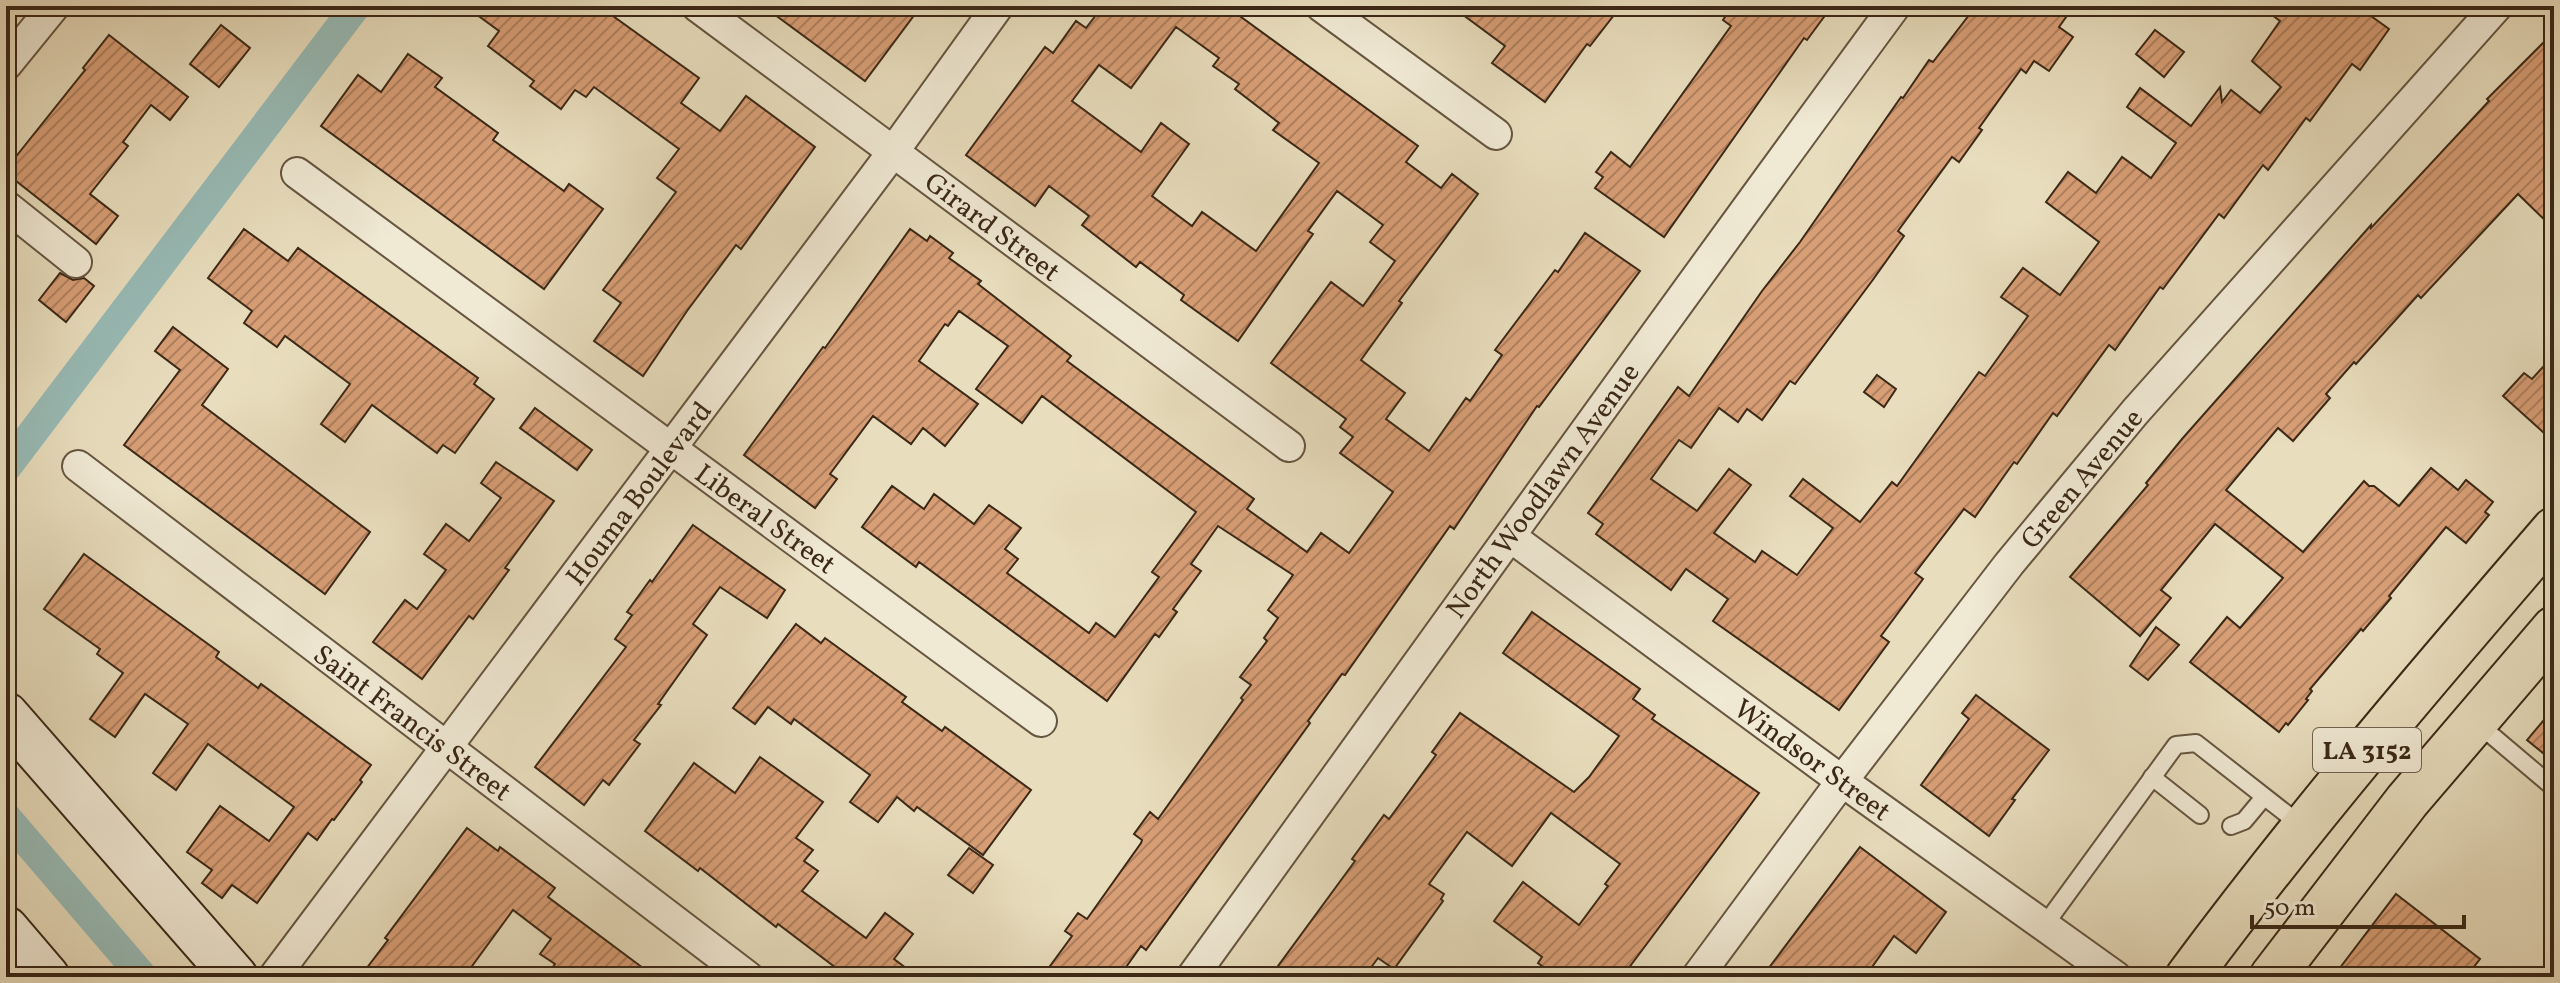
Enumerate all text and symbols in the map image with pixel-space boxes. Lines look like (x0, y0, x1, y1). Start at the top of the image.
street label: Girard Street (915, 164, 1068, 292)
street label: North Woodlawn Avenue (1438, 356, 1650, 627)
street label: Houma Boulevard (558, 394, 722, 595)
street label: Green Avenue (2012, 401, 2153, 558)
street label: Liberal Street (686, 456, 843, 585)
street label: Saint Francis Street (304, 636, 519, 812)
street label: Windsor Street (1725, 691, 1898, 831)
road number: LA 3152 (2313, 728, 2421, 772)
scale bar (2252, 879, 2464, 929)
text: 50 m (2264, 892, 2316, 926)

